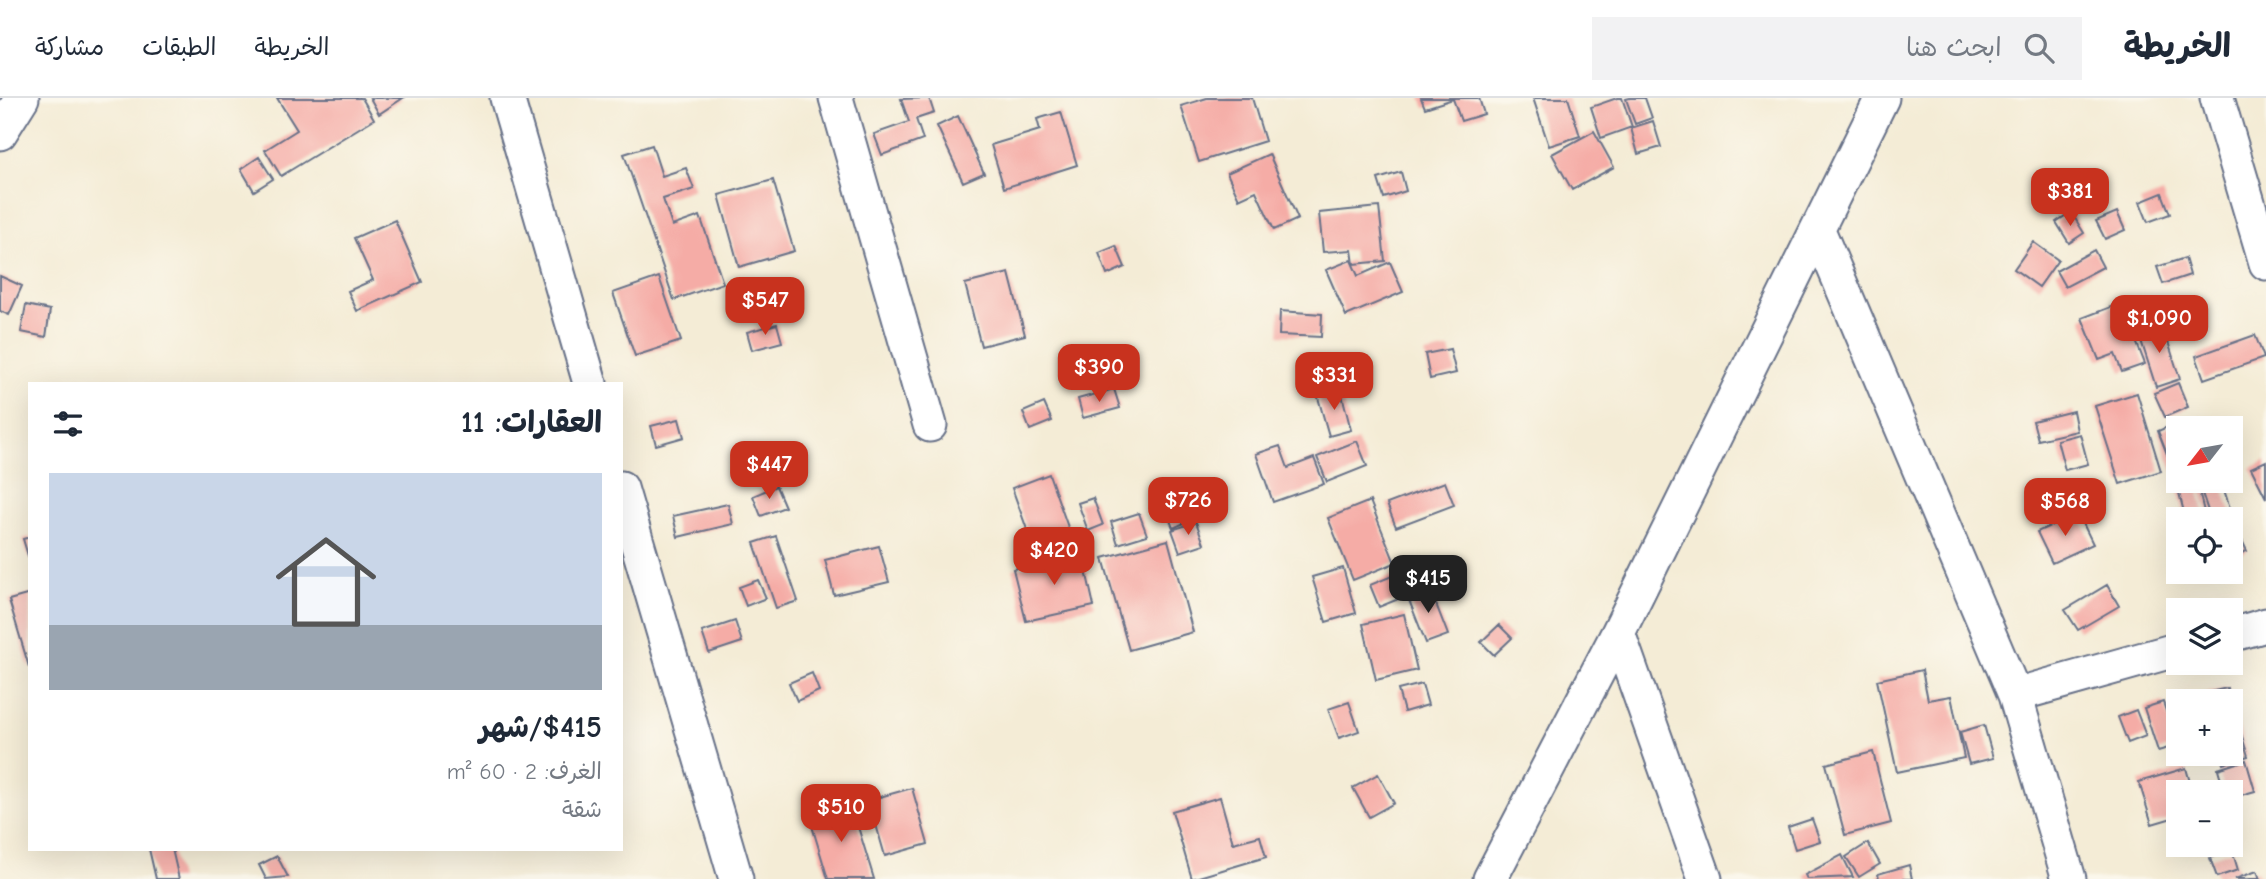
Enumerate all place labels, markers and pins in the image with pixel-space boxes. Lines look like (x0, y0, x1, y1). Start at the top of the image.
pin: $381 (2029, 169, 2111, 228)
pin: $547 (724, 278, 806, 337)
pin: $1,090 (2102, 296, 2216, 355)
pin: $390 (1058, 344, 1140, 404)
pin: $331 (1293, 352, 1375, 412)
pin: $447 (728, 442, 810, 501)
pin: $726 (1147, 478, 1229, 537)
pin: $568 (2024, 478, 2106, 538)
pin: $420 (1013, 528, 1095, 587)
pin: $415 (1387, 556, 1469, 615)
pin: $510 (800, 784, 882, 844)

